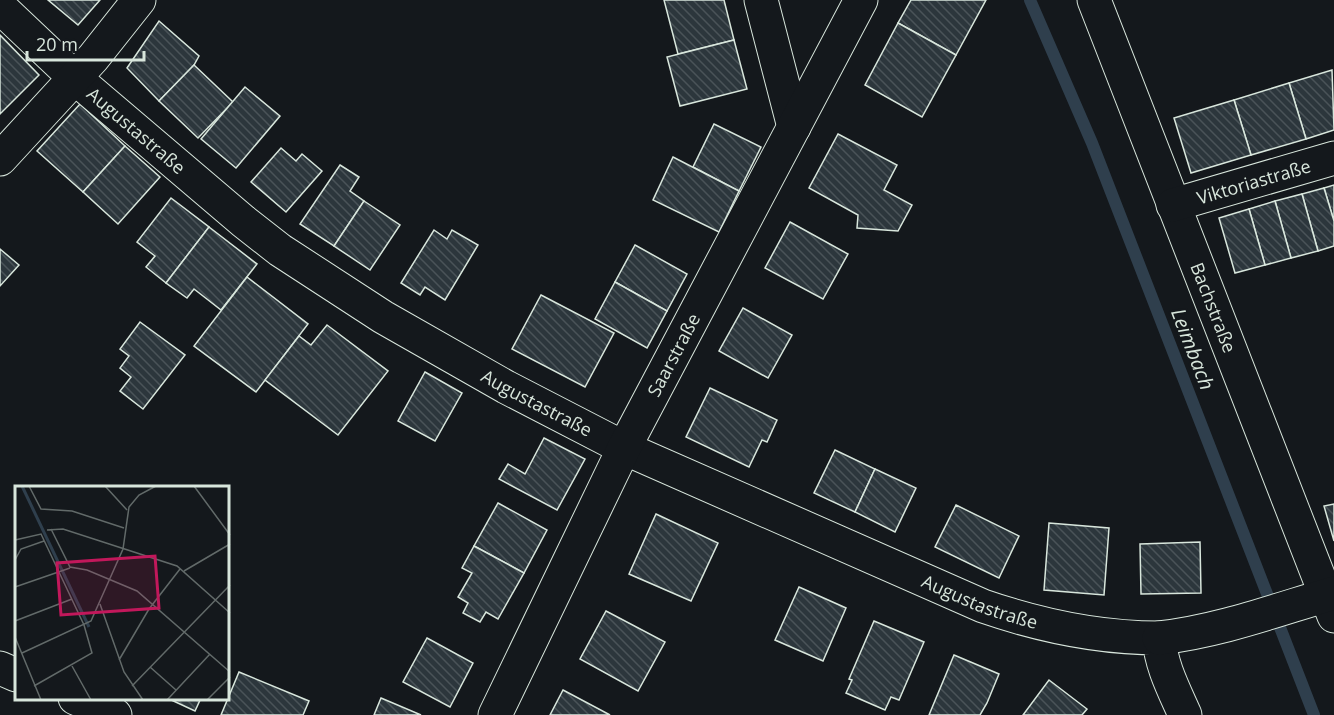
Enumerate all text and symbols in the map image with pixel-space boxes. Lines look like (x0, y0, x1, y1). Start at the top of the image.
scale bar (27, 24, 144, 62)
text: 20 m (36, 32, 78, 56)
street label: Augustastraße (82, 82, 191, 179)
street label: Viktoriastraße (1194, 153, 1313, 209)
street label: Bachstraße (1185, 259, 1242, 356)
water label: Leimbach (1165, 304, 1221, 394)
street label: Saarstraße (641, 309, 705, 401)
street label: Augustastraße (477, 364, 597, 442)
inset map (15, 486, 230, 700)
street label: Augustastraße (918, 569, 1040, 634)

